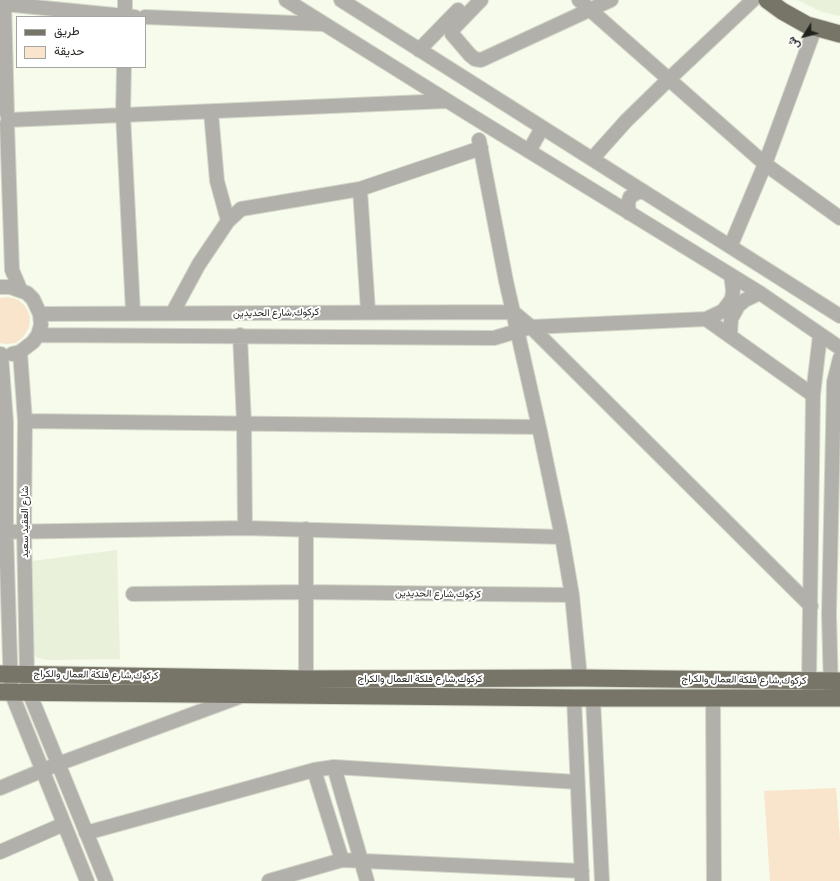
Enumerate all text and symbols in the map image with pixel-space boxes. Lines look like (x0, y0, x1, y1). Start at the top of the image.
legend (16, 16, 146, 68)
north arrow (784, 16, 824, 56)
text: طريق (54, 24, 79, 38)
text: ش (785, 34, 803, 53)
text: حديقة (54, 44, 84, 58)
street label: كركوك,شارع الحديدين (233, 306, 319, 320)
street label: شارع العقيد سعيد (19, 486, 31, 558)
street label: كركوك,شارع الحديدين (395, 587, 481, 601)
street label: كركوك,شارع فلكة العمال والكراج (33, 668, 159, 682)
street label: كركوك,شارع فلكة العمال والكراج (358, 673, 482, 685)
street label: كركوك,شارع فلكة العمال والكراج (681, 673, 807, 687)

